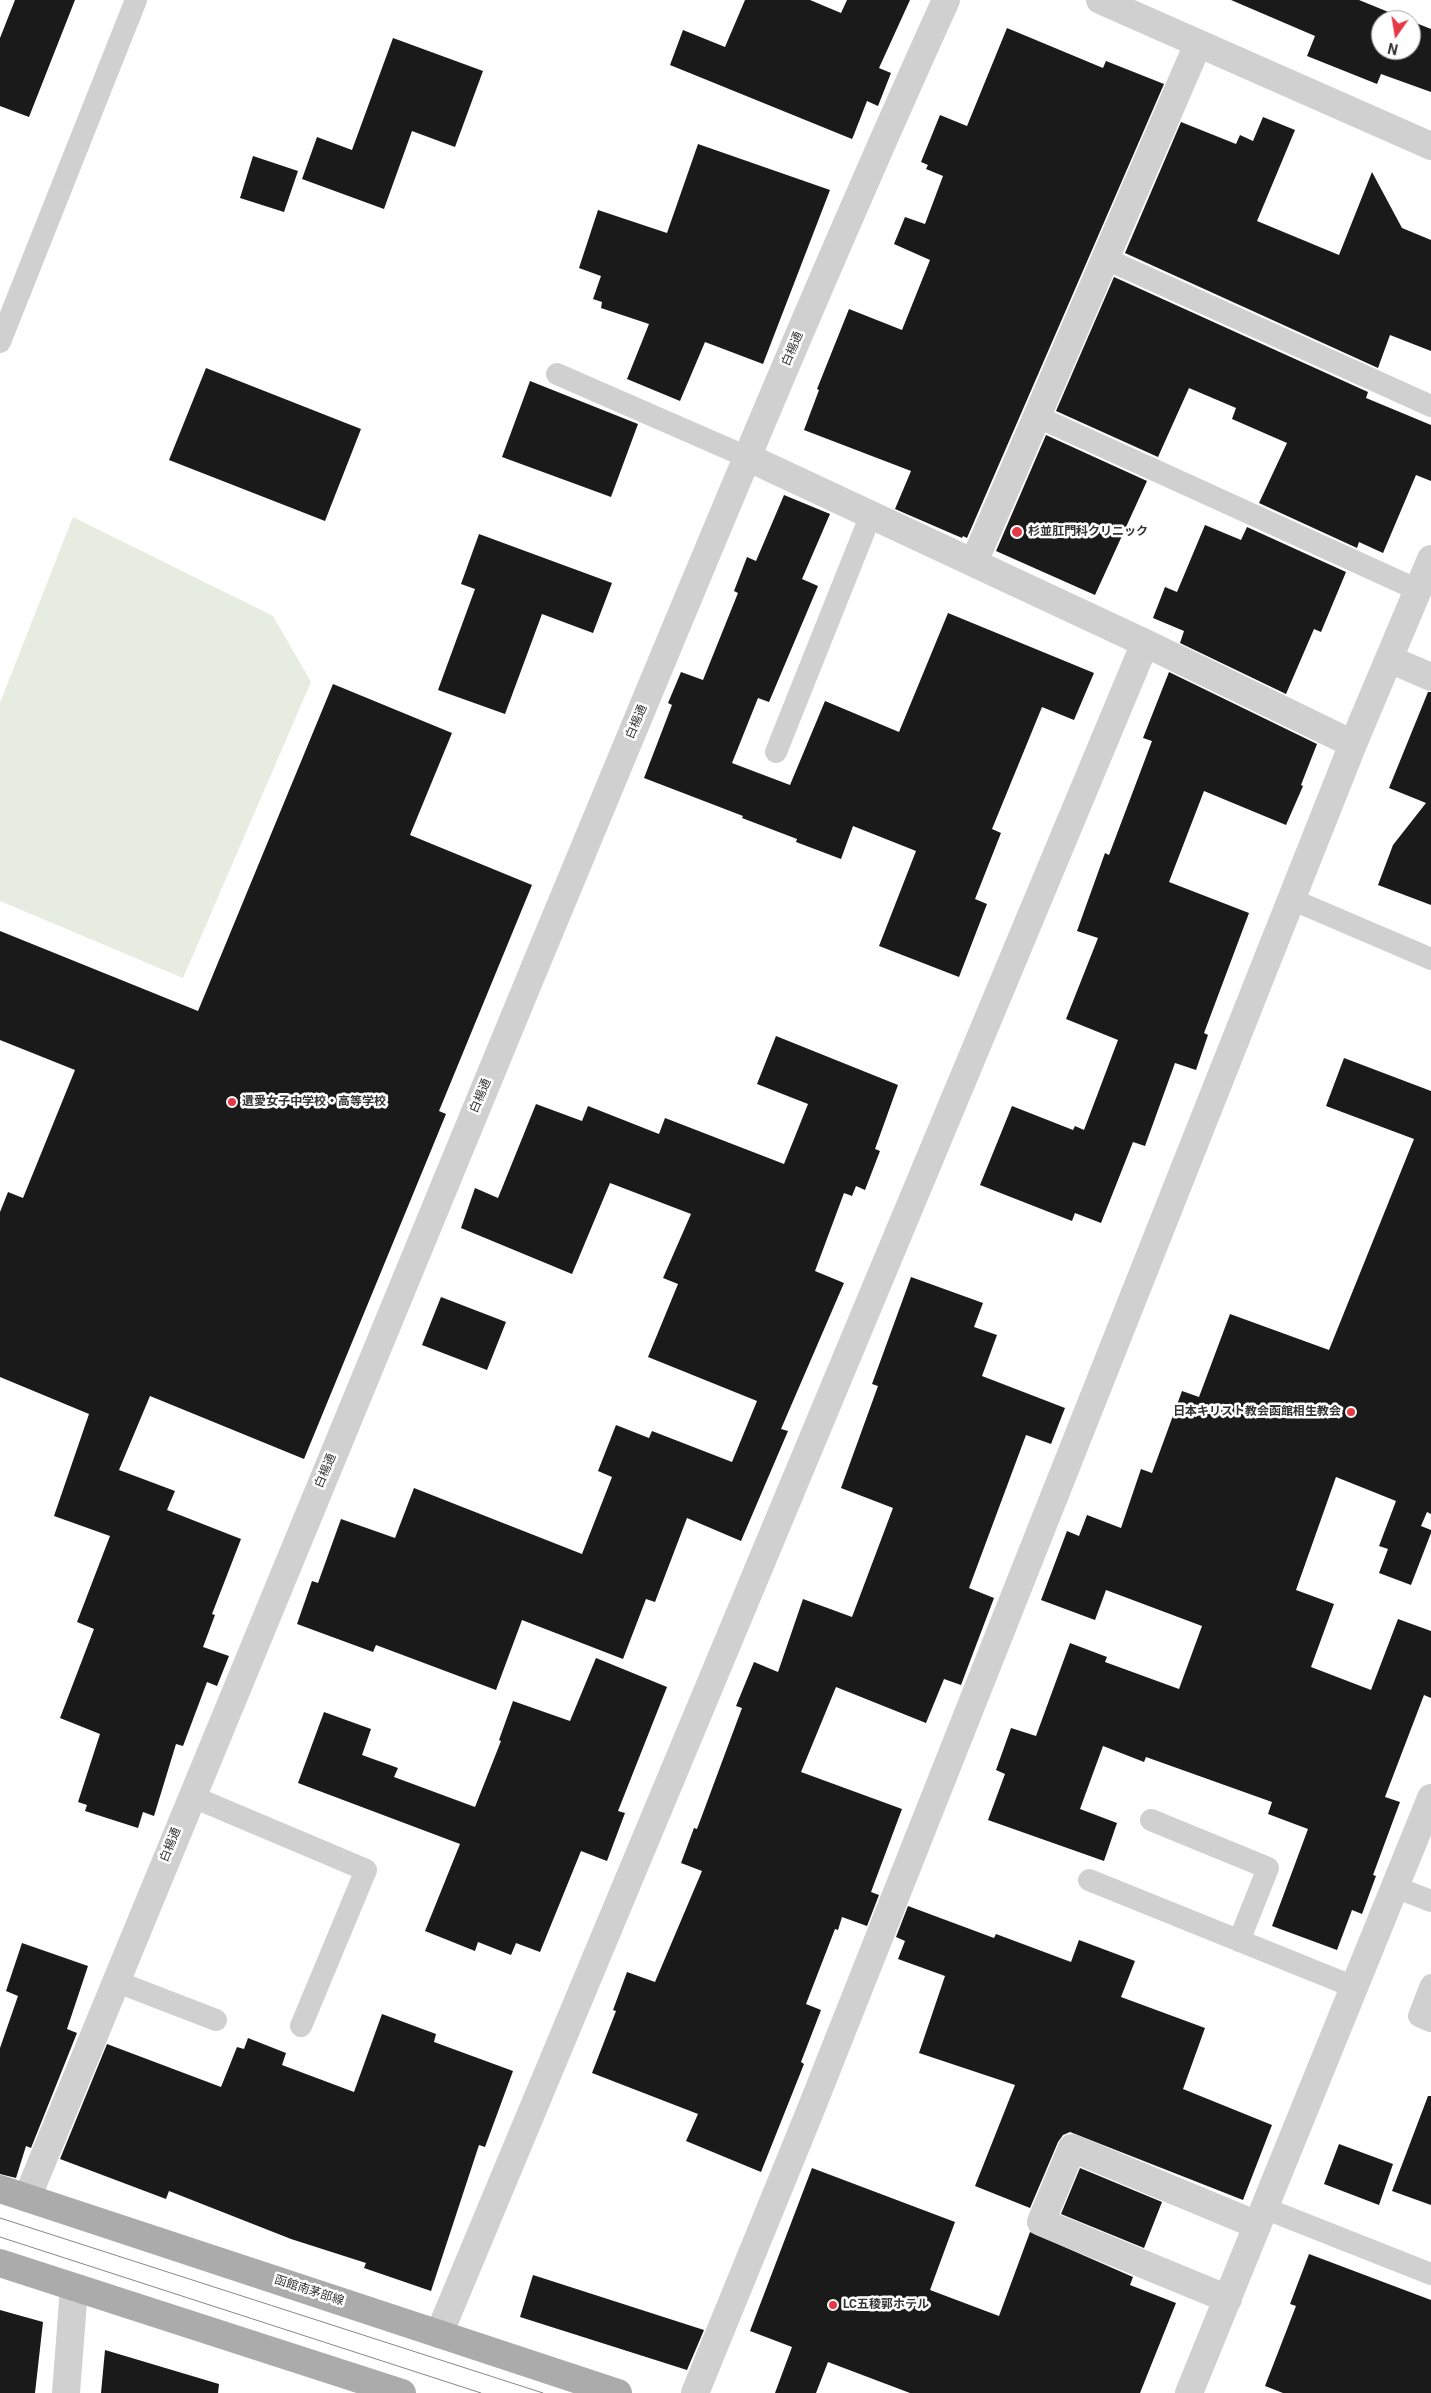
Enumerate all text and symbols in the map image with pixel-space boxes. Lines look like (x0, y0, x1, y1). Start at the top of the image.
north arrow (1371, 10, 1421, 60)
text: N (1386, 40, 1399, 58)
street label: 白楊通 (779, 330, 807, 368)
marker: 杉並肛門科クリニック (1010, 525, 1024, 539)
place label: 杉並肛門科クリニック (1028, 525, 1148, 539)
street label: 白楊通 (623, 703, 651, 741)
street label: 白楊通 (467, 1077, 495, 1115)
place label: 遺愛女子中学校・高等学校 (242, 1095, 386, 1109)
marker: 遺愛女子中学校・高等学校 (226, 1096, 238, 1108)
place label: 日本キリスト教会函館相生教会 (1173, 1405, 1341, 1419)
marker: 日本キリスト教会函館相生教会 (1345, 1406, 1357, 1418)
street label: 白楊通 (312, 1452, 340, 1490)
street label: 白楊通 (158, 1826, 184, 1864)
street label: 函館南茅部線 (273, 2273, 345, 2309)
place label: LC五稜郭ホテル (843, 2298, 929, 2312)
marker: LC五稜郭ホテル (827, 2299, 839, 2311)

